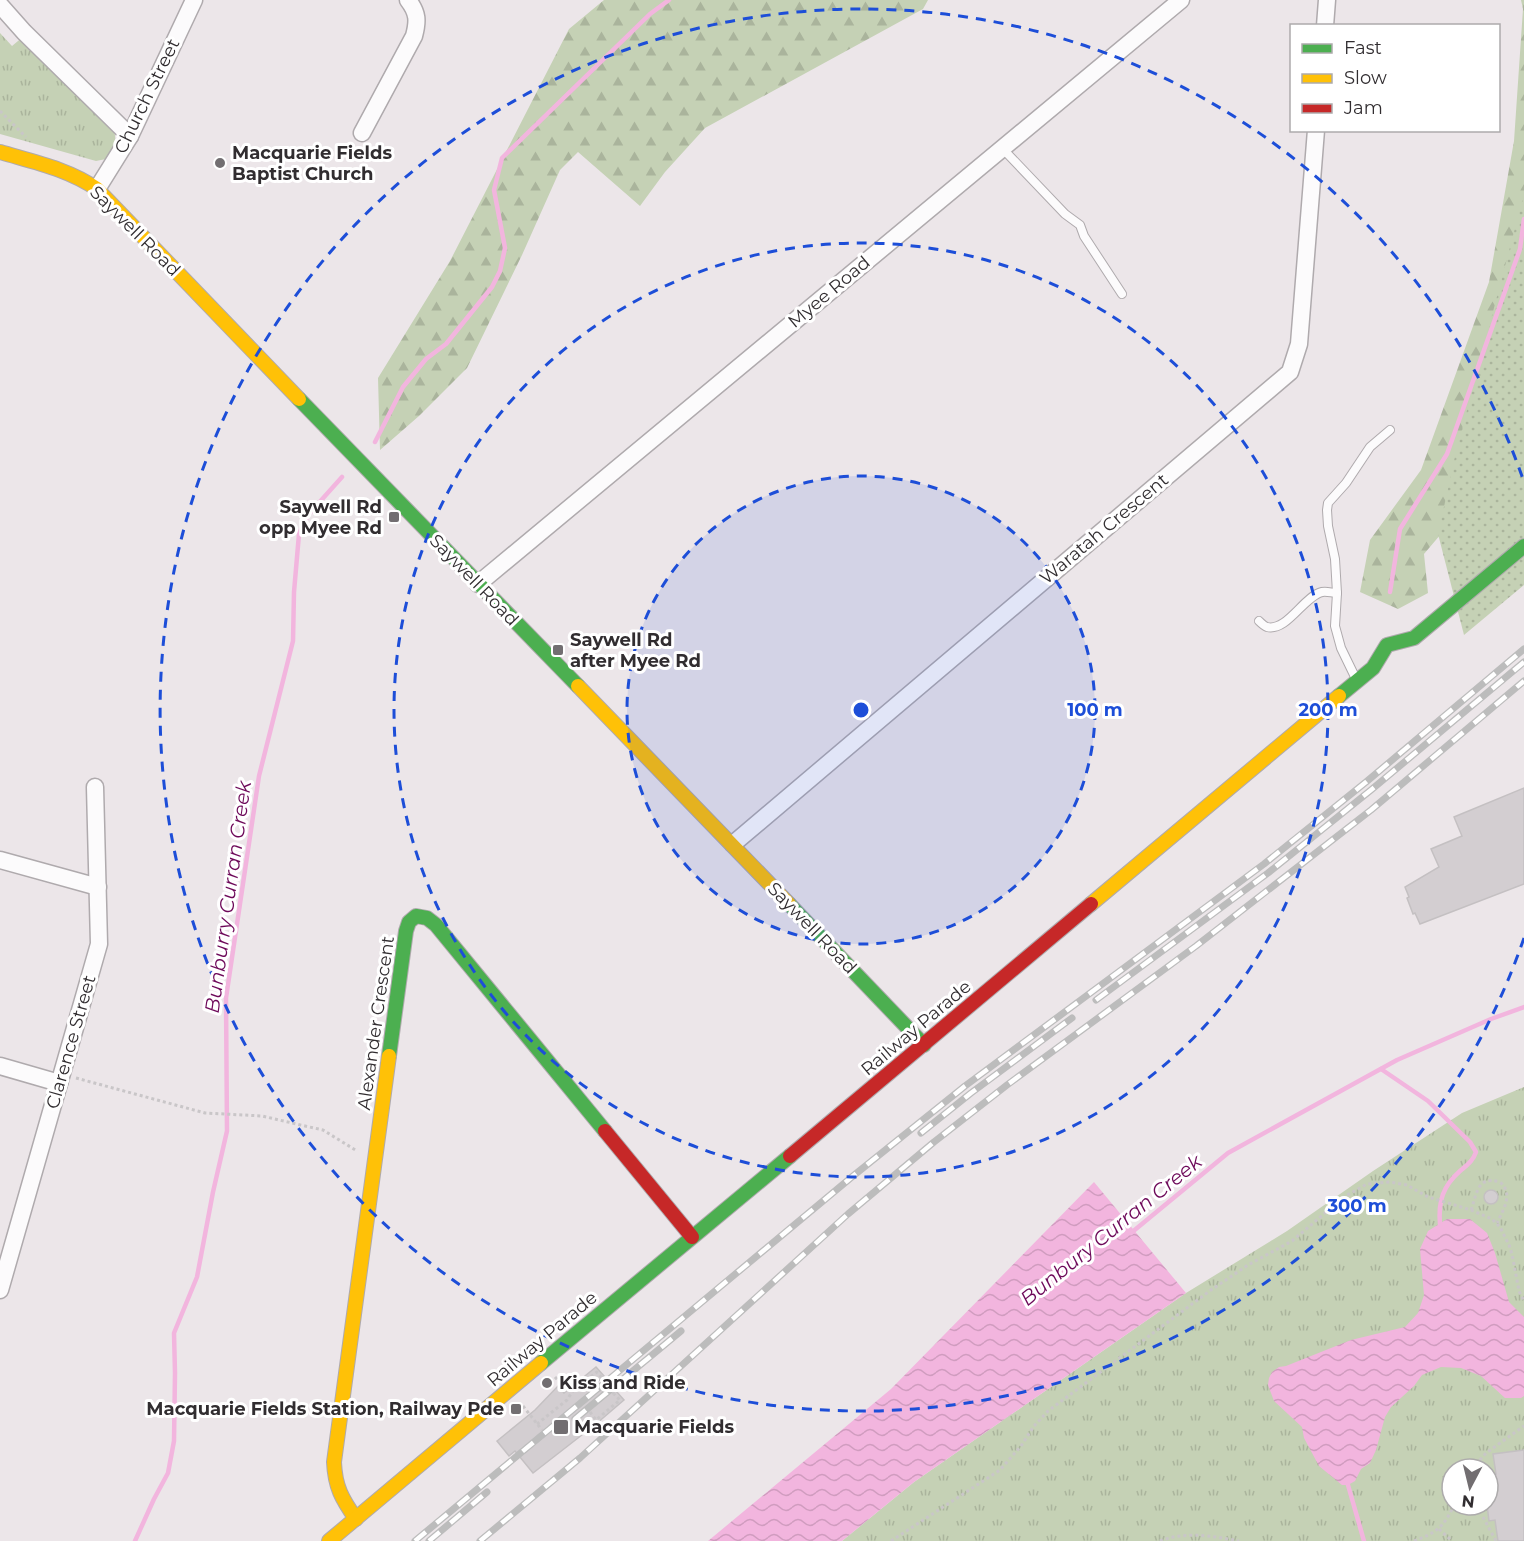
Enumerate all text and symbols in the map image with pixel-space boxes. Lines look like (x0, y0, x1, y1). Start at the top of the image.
legend (1290, 24, 1500, 132)
street label: Church Street (110, 35, 184, 157)
text: Fast (1344, 37, 1382, 59)
text: Slow (1344, 67, 1387, 89)
text: Jam (1343, 97, 1383, 119)
place label: Macquarie Fields Baptist Church (232, 142, 392, 185)
marker: Macquarie Fields Baptist Church (213, 156, 227, 170)
street label: Saywell Road (85, 181, 185, 281)
street label: Myee Road (784, 251, 874, 333)
street label: Waratah Crescent (1035, 469, 1173, 589)
place label: Saywell Rd opp Myee Rd (259, 496, 382, 539)
marker: Saywell Rd opp Myee Rd (387, 510, 401, 524)
street label: Saywell Road (425, 530, 523, 630)
place label: Saywell Rd after Myee Rd (570, 629, 701, 672)
marker: Saywell Rd after Myee Rd (551, 643, 565, 657)
text: 100 m (1067, 699, 1123, 721)
text: 200 m (1298, 699, 1358, 721)
centre of rings (851, 700, 871, 720)
water label: Bunburry Curran Creek (200, 778, 256, 1015)
street label: Saywell Road (763, 878, 861, 978)
street label: Alexander Crescent (353, 935, 399, 1111)
street label: Clarence Street (41, 973, 101, 1111)
street label: Railway Parade (856, 975, 976, 1080)
water label: Bunbury Curran Creek (1015, 1149, 1207, 1311)
text: 300 m (1326, 1195, 1387, 1217)
street label: Railway Parade (482, 1286, 602, 1391)
place label: Kiss and Ride (559, 1372, 686, 1394)
marker: Kiss and Ride (540, 1376, 554, 1390)
place label: Macquarie Fields Station, Railway Pde (146, 1398, 504, 1420)
marker: Macquarie Fields Station, Railway Pde (509, 1402, 523, 1416)
place label: Macquarie Fields (574, 1416, 734, 1438)
marker: Macquarie Fields (552, 1418, 570, 1436)
north arrow (1440, 1457, 1500, 1517)
text: N (1461, 1491, 1476, 1512)

